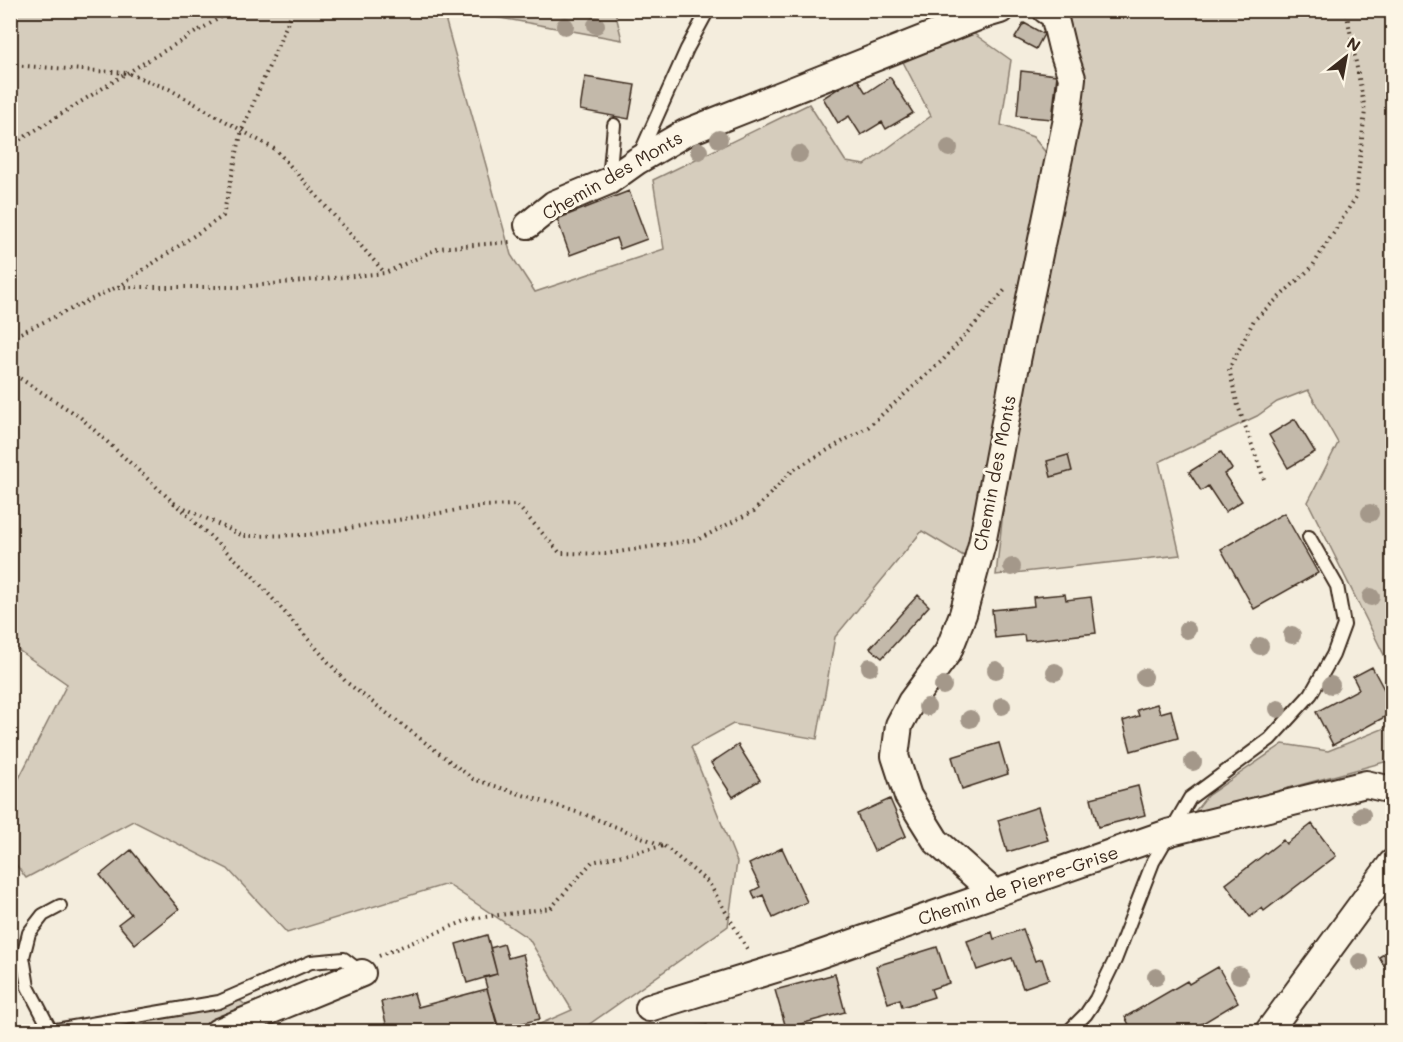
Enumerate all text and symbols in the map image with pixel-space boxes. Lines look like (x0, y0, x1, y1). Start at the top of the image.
north arrow (1316, 27, 1376, 87)
text: N (1343, 32, 1365, 56)
street label: Chemin des Monts (537, 125, 687, 225)
street label: Chemin des Monts (967, 393, 1021, 553)
street label: Chemin de Pierre-Grise (915, 839, 1121, 931)

